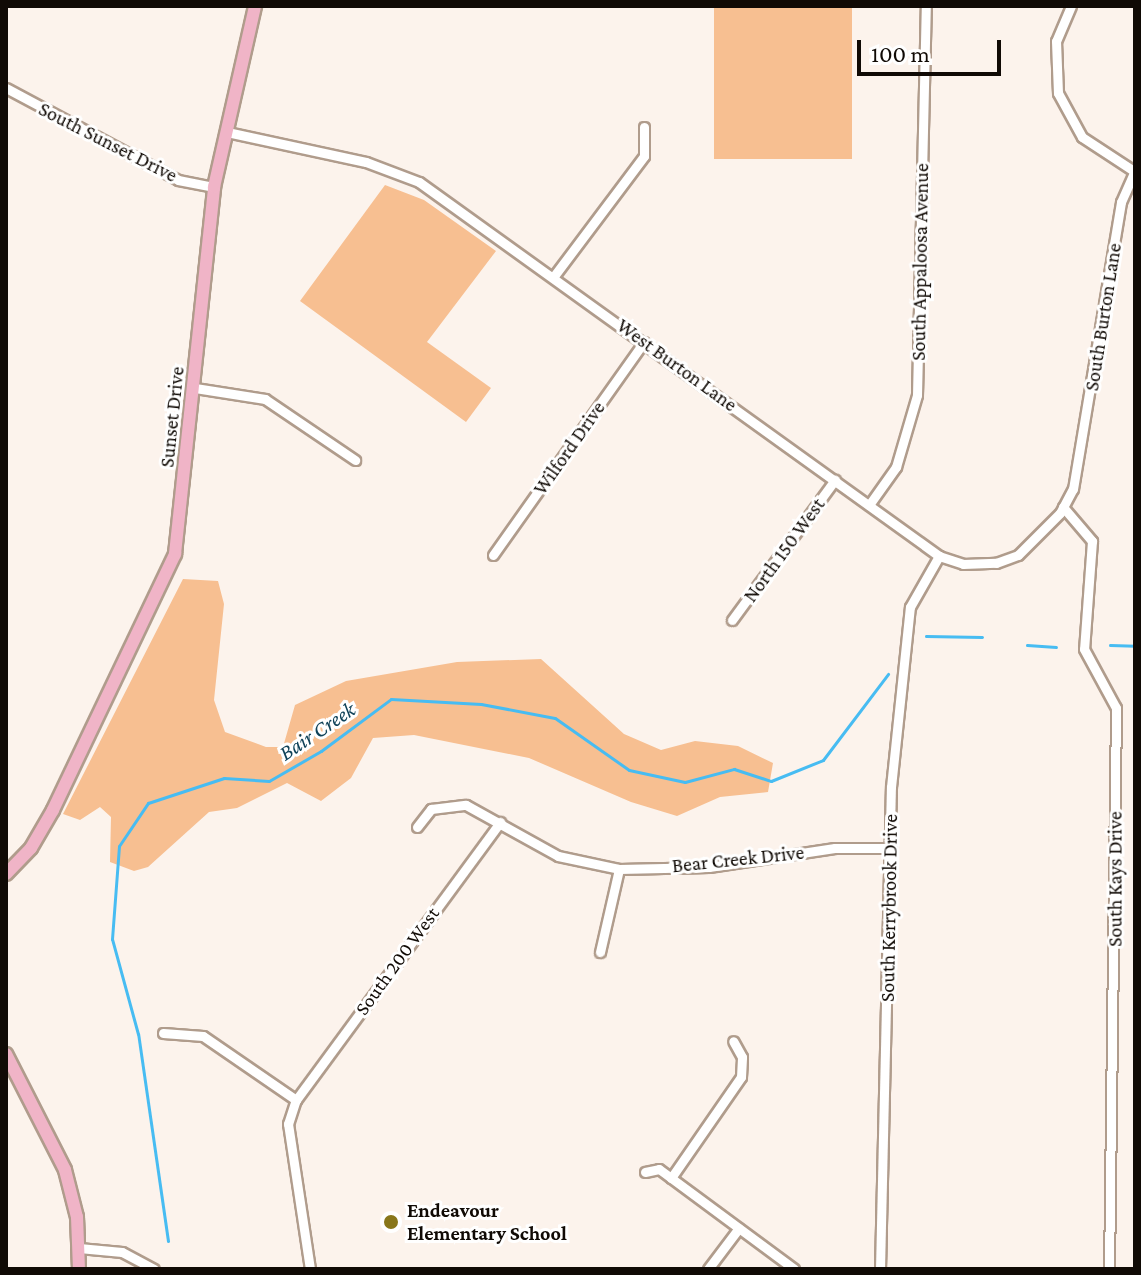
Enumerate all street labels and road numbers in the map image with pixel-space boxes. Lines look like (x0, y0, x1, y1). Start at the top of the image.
street label: South Sunset Drive (35, 97, 181, 187)
street label: South Appaloosa Avenue (906, 163, 934, 361)
street label: South Burton Lane (1079, 241, 1127, 393)
street label: West Burton Lane (612, 313, 742, 417)
street label: Sunset Drive (155, 365, 189, 469)
street label: Wilford Drive (528, 397, 610, 499)
street label: North 150 West (738, 493, 830, 607)
street label: South Kays Drive (1103, 811, 1127, 947)
street label: South Kerrybrook Drive (875, 814, 903, 1002)
street label: Bear Creek Drive (671, 840, 805, 878)
street label: South 200 West (350, 902, 444, 1020)

